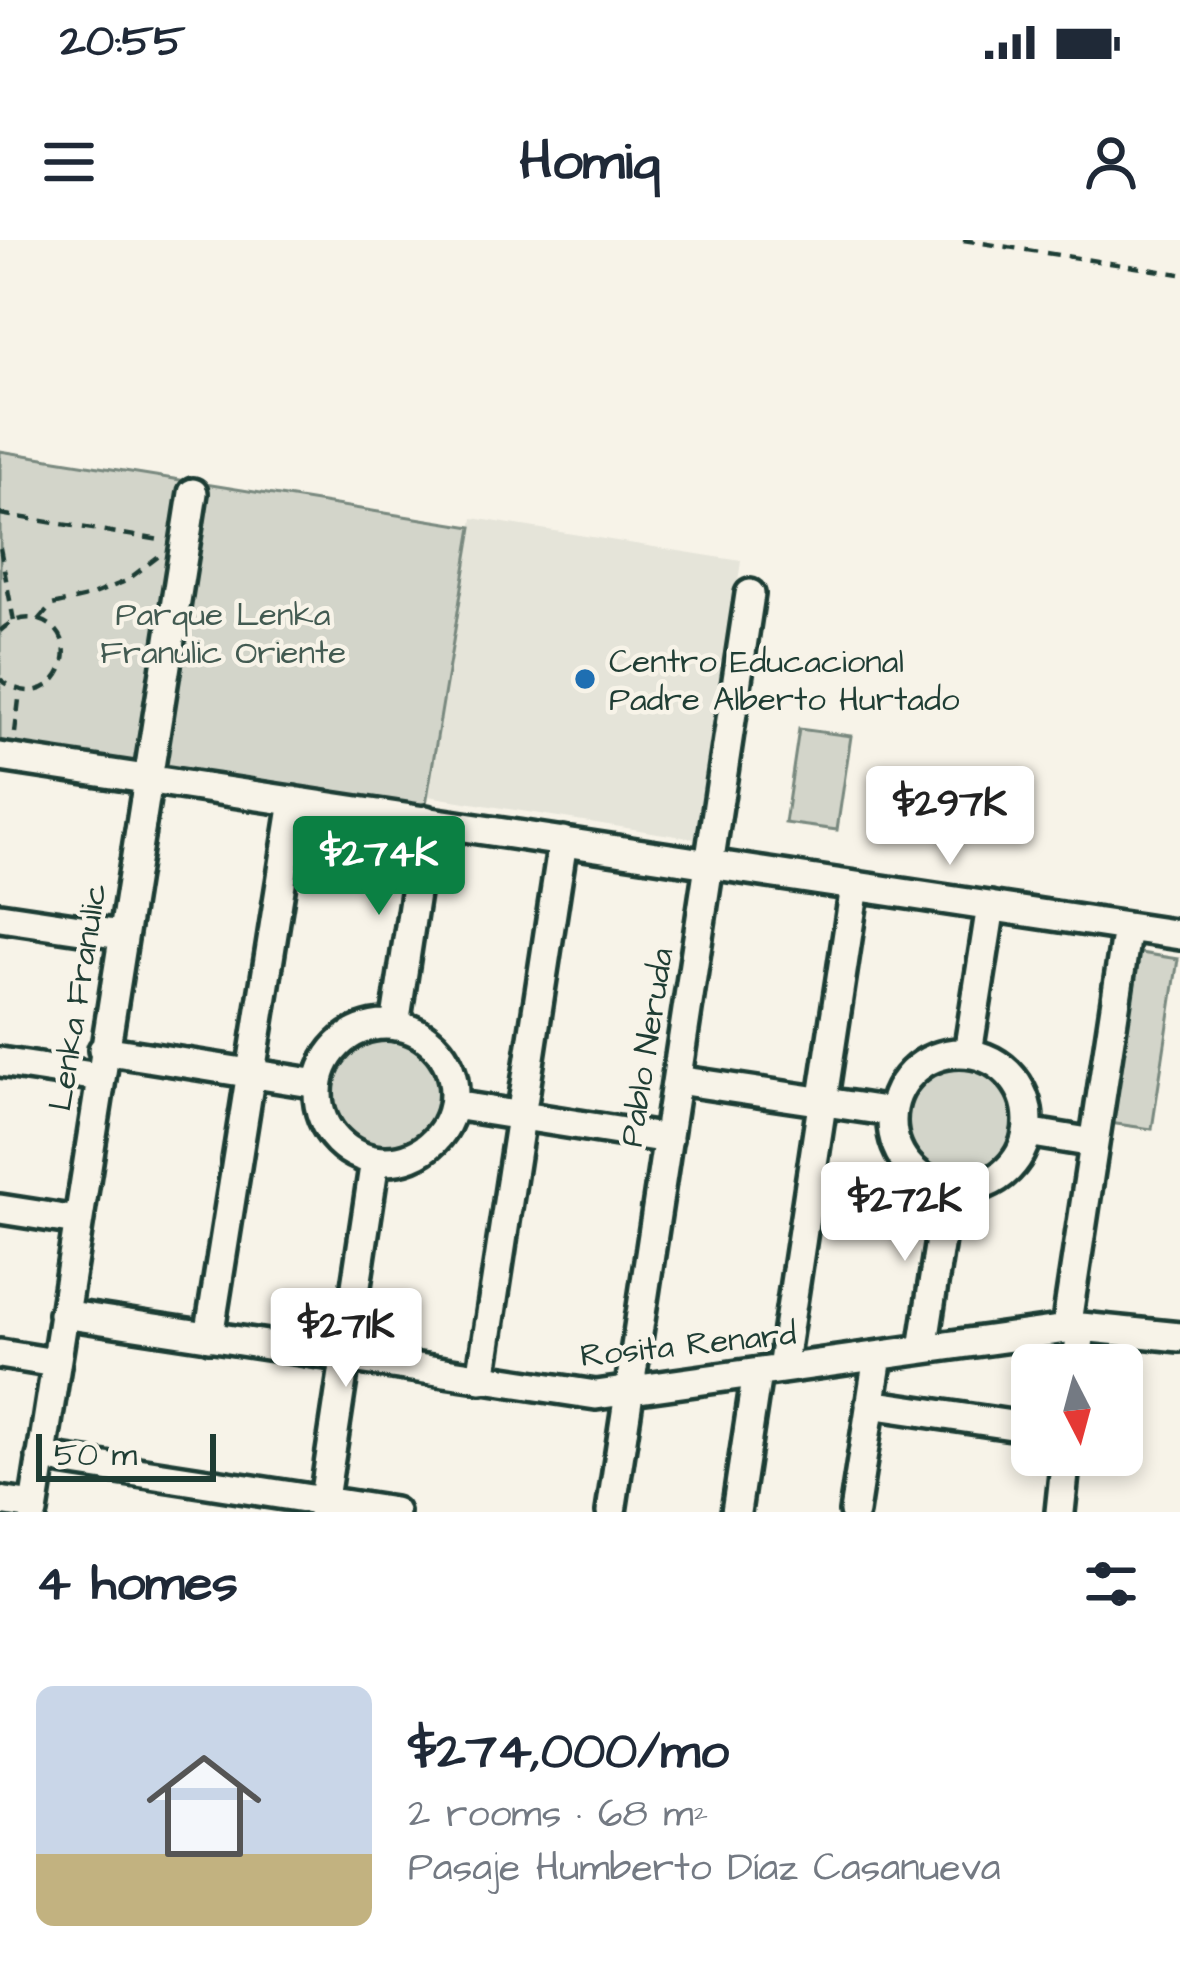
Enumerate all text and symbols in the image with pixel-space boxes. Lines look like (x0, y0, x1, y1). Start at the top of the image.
text: 20:55 (60, 11, 185, 73)
text: Homiq (519, 125, 661, 200)
icon: menu (36, 129, 102, 195)
icon: person (1078, 129, 1144, 195)
park label: Parque Lenka Franulic Oriente (100, 592, 346, 676)
place label: Centro Educacional Padre Alberto Hurtado (609, 639, 960, 723)
marker: Centro Educacional Padre Alberto Hurtado (572, 666, 598, 692)
pin: $297K (866, 766, 1034, 868)
text: $297K (893, 778, 1007, 832)
pin: $274K (295, 816, 463, 918)
text: $274K (320, 828, 438, 882)
street label: Lenka Franulic (37, 880, 119, 1114)
street label: Pablo Neruda (609, 944, 685, 1150)
pin: $272K (821, 1162, 989, 1264)
text: $272K (848, 1174, 962, 1228)
pin: $271K (262, 1288, 430, 1390)
text: $271K (298, 1300, 394, 1354)
street label: Rosita Renard (578, 1311, 798, 1379)
north arrow (1011, 1344, 1143, 1476)
map controls (1011, 1344, 1143, 1476)
scale bar (36, 1428, 216, 1481)
text: 50 m (54, 1432, 137, 1478)
text: 4 homes (36, 1549, 238, 1620)
icon: filters (1078, 1551, 1144, 1617)
text: $274,000/mo (408, 1717, 729, 1788)
icon: home (132, 1734, 276, 1878)
text: 2 rooms · 68 m² (408, 1788, 708, 1842)
text: Pasaje Humberto Díaz Casanueva (408, 1842, 1001, 1896)

